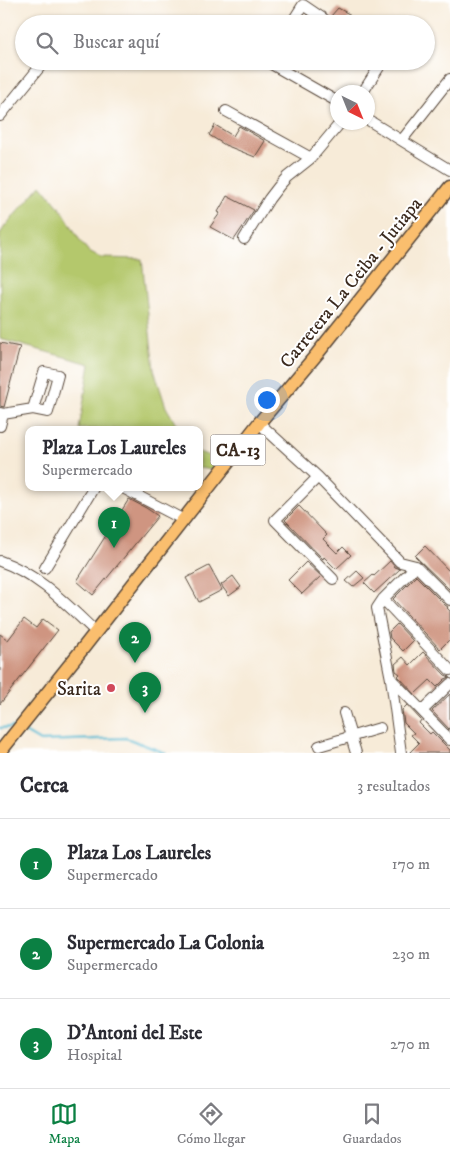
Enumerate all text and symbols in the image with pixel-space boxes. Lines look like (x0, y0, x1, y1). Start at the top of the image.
search box (15, 15, 435, 70)
icon: search (33, 29, 61, 57)
text: Buscar aquí (73, 31, 159, 54)
north arrow (330, 85, 375, 130)
street label: Carretera La Ceiba - Jutiapa (275, 193, 427, 373)
your location (254, 387, 280, 413)
popup (25, 426, 203, 491)
road number: CA-13 (210, 434, 266, 466)
text: Plaza Los Laureles (42, 437, 186, 460)
text: Supermercado (42, 460, 133, 480)
pin: 1 (98, 507, 130, 548)
pin: 2 (119, 622, 151, 663)
pin: 3 (129, 672, 161, 713)
place label: Sarita (57, 678, 101, 701)
marker: Sarita (105, 682, 117, 694)
text: Cerca (20, 773, 68, 799)
text: 3 resultados (357, 776, 430, 796)
text: Plaza Los Laureles (67, 842, 211, 865)
text: 1 (33, 854, 39, 874)
text: 170 m (392, 854, 430, 874)
text: Supermercado (67, 865, 158, 885)
text: Supermercado La Colonia (67, 932, 264, 955)
text: 2 (32, 944, 40, 964)
text: 230 m (392, 944, 430, 964)
text: Supermercado (67, 955, 158, 975)
text: D’Antoni del Este (67, 1022, 202, 1045)
text: 3 (33, 1034, 39, 1054)
text: 270 m (390, 1034, 430, 1054)
text: Hospital (67, 1045, 122, 1065)
tab: Mapa (48, 1100, 80, 1148)
tab: Cómo llegar (177, 1100, 246, 1148)
tab: Guardados (342, 1100, 402, 1148)

